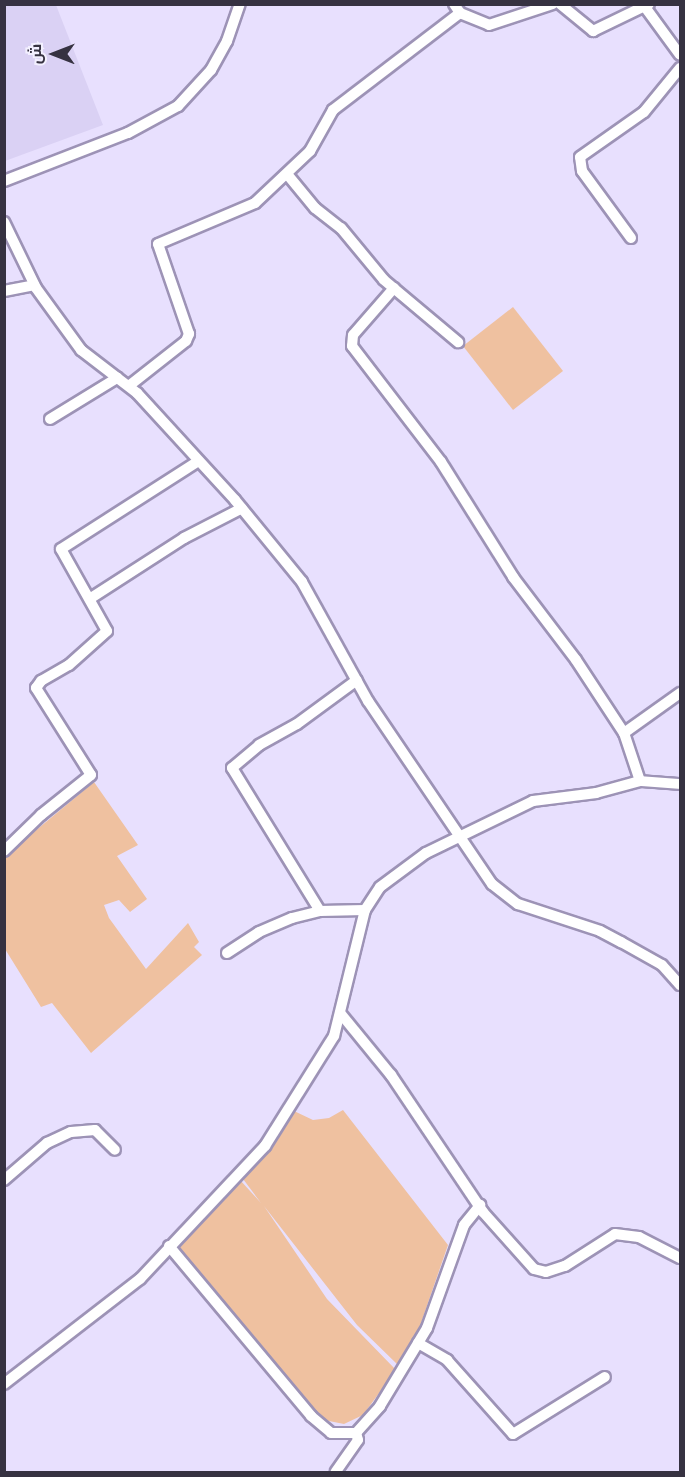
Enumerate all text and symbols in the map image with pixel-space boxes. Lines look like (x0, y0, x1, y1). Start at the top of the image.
north arrow (24, 24, 84, 84)
text: ش (25, 44, 47, 64)

